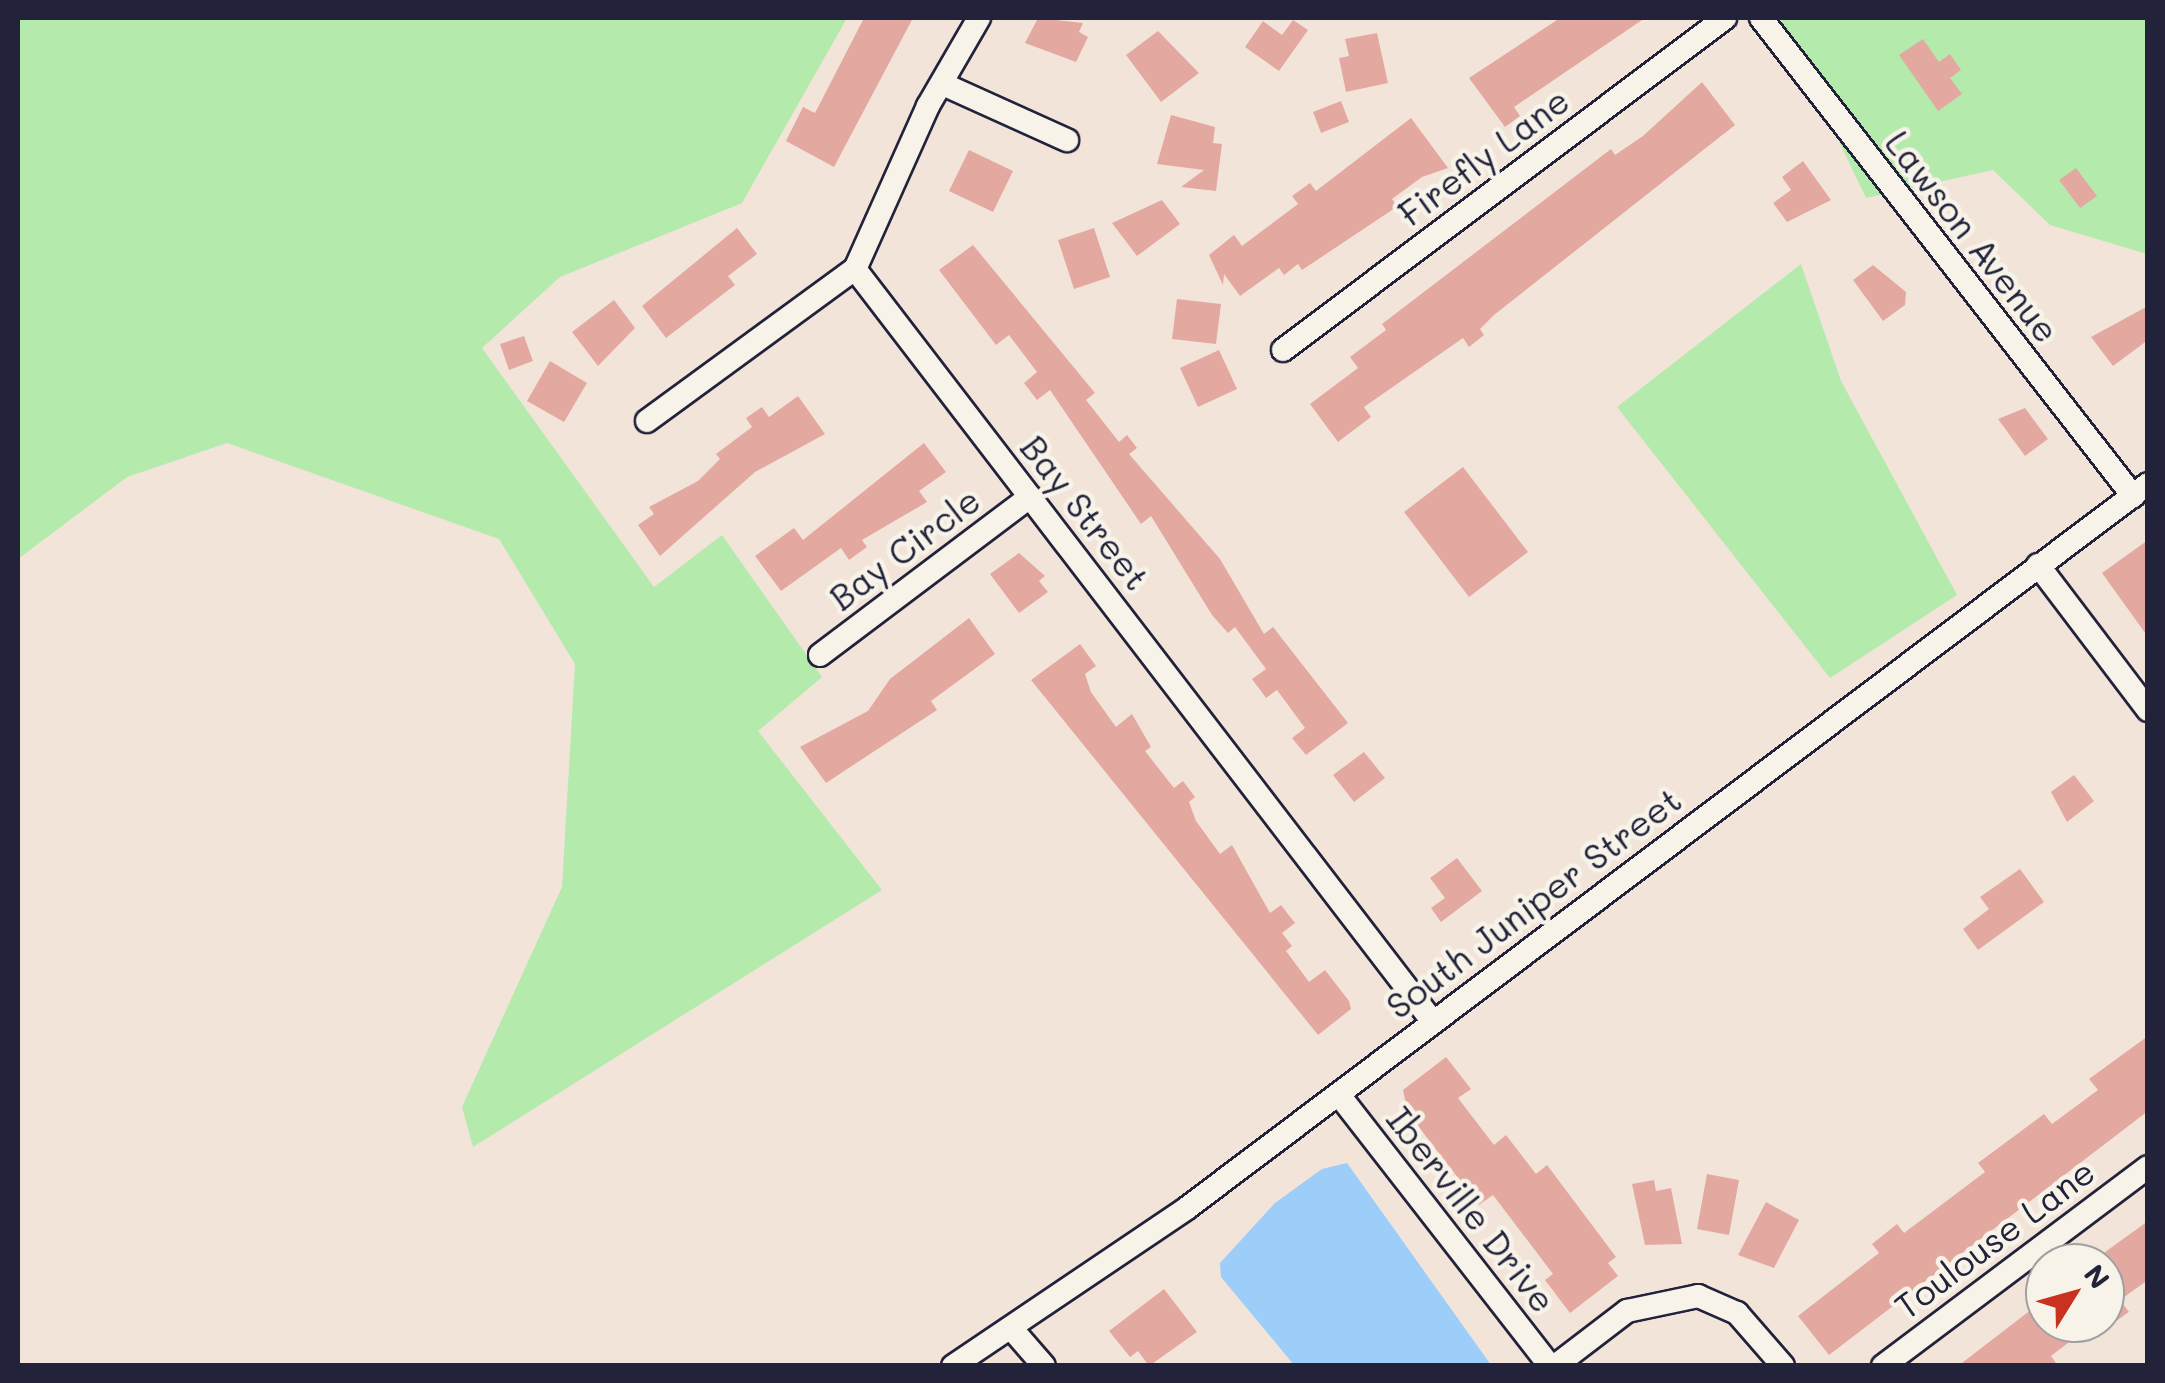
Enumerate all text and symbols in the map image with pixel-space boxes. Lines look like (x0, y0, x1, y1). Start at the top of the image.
street label: Firefly Lane (1389, 78, 1577, 234)
street label: Lawson Avenue (1877, 122, 2069, 350)
street label: Bay Street (1013, 426, 1159, 598)
street label: Bay Circle (821, 478, 987, 618)
street label: South Juniper Street (1377, 778, 1689, 1026)
street label: Iberville Drive (1379, 1098, 1565, 1320)
street label: Toulouse Lane (1886, 1149, 2102, 1327)
north arrow (2025, 1243, 2125, 1343)
text: N (2077, 1257, 2118, 1295)

